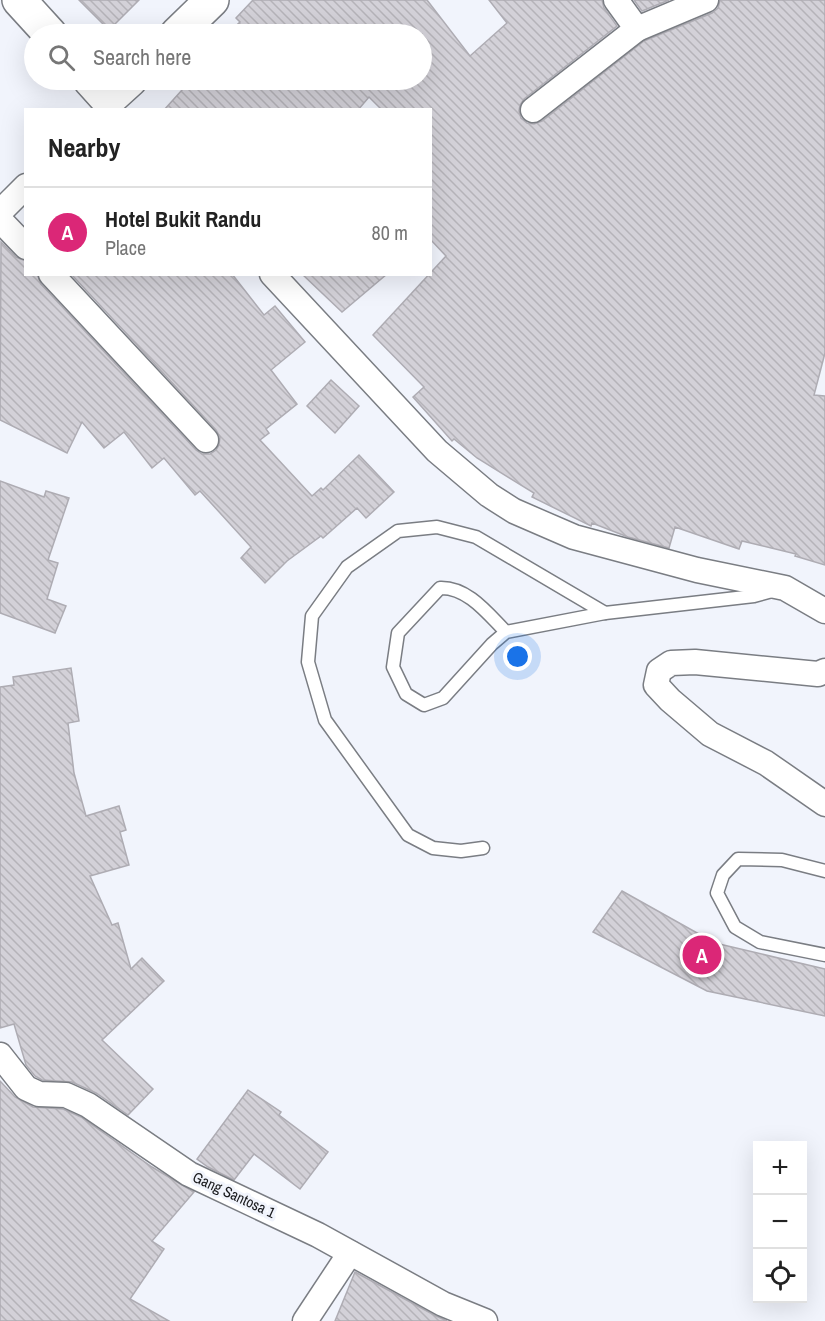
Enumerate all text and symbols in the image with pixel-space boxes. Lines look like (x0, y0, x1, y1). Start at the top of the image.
search box (24, 24, 432, 90)
icon: search (45, 41, 78, 74)
text: Search here (93, 42, 191, 72)
text: Nearby (48, 130, 120, 165)
text: Hotel Bukit Randu (105, 204, 261, 234)
text: A (62, 219, 73, 246)
text: 80 m (372, 219, 408, 246)
text: Place (105, 234, 146, 261)
your location (503, 642, 532, 671)
pin: A (682, 932, 722, 978)
map controls (753, 1141, 807, 1303)
button: + (753, 1141, 807, 1195)
street label: Gang Santosa 1 (189, 1166, 279, 1223)
button: − (753, 1195, 807, 1249)
button: locate (753, 1249, 807, 1303)

